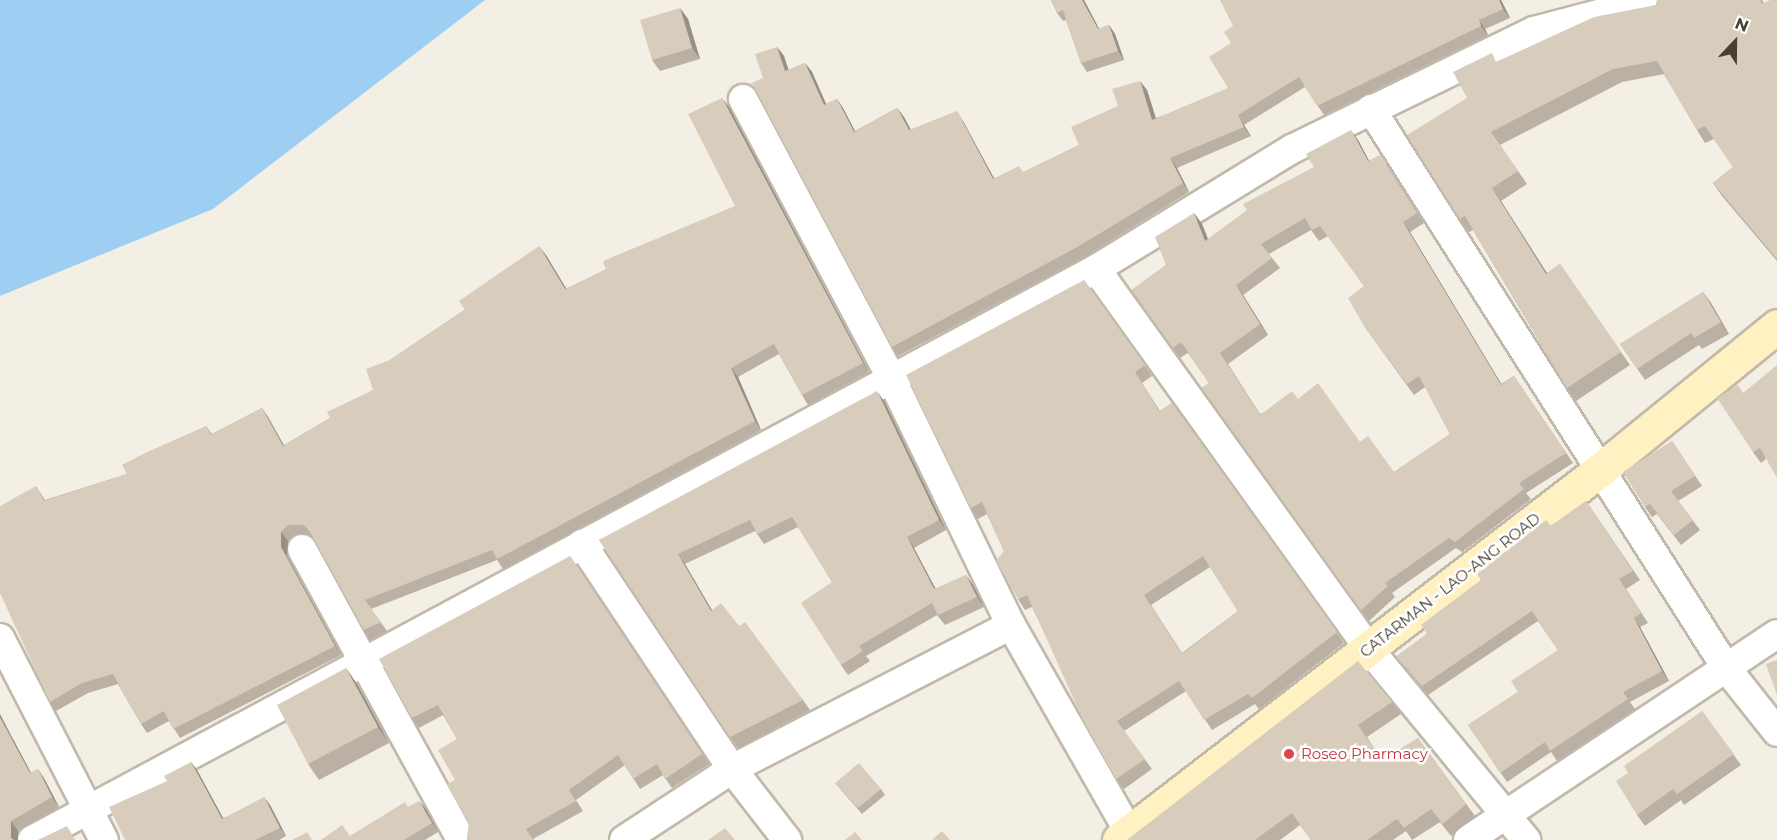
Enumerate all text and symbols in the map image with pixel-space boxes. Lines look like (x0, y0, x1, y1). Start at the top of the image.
north arrow (1705, 12, 1765, 72)
text: N (1732, 14, 1751, 36)
street label: CATARMAN - LAO-ANG ROAD (1356, 509, 1544, 661)
place label: Roseo Pharmacy (1301, 745, 1428, 763)
marker: Roseo Pharmacy (1282, 747, 1296, 761)

